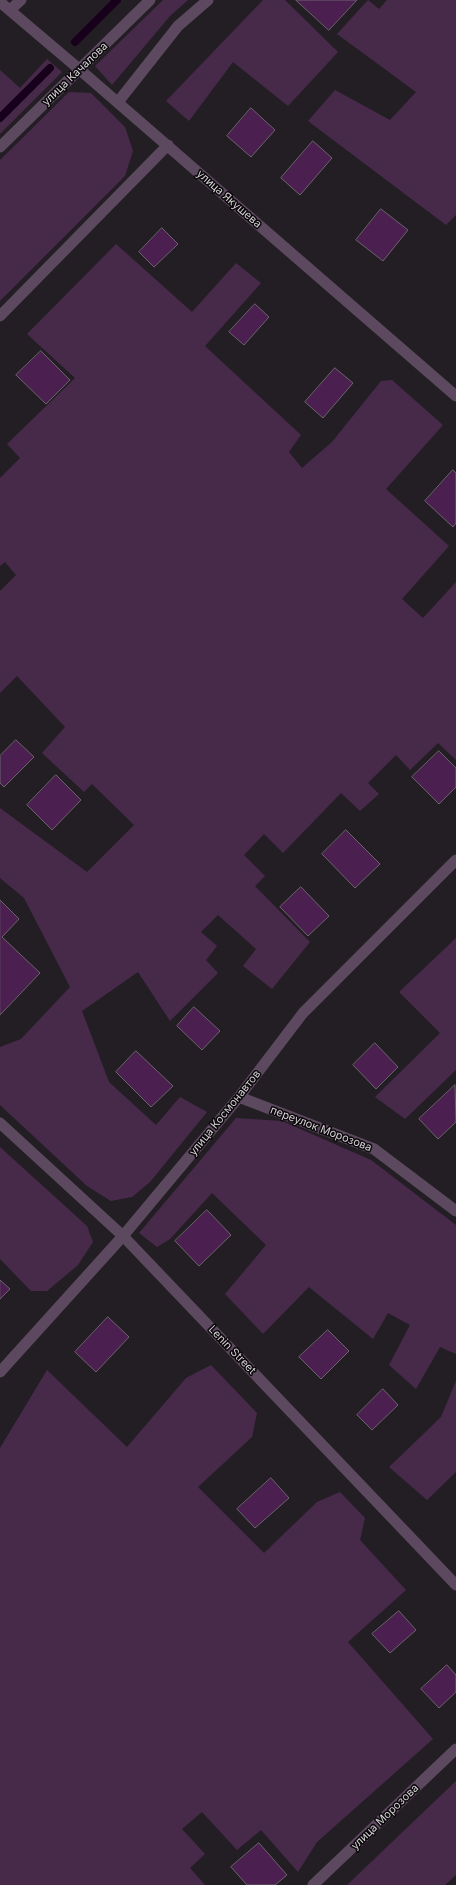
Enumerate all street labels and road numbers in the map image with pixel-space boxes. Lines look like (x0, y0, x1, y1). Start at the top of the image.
street label: улица Качалова (40, 39, 110, 109)
street label: улица Якушева (194, 167, 264, 231)
street label: улица Космонавтов (187, 1068, 263, 1158)
street label: переулок Морозова (268, 1104, 374, 1154)
street label: Lenin Street (206, 1323, 258, 1377)
street label: улица Морозова (349, 1781, 421, 1853)

